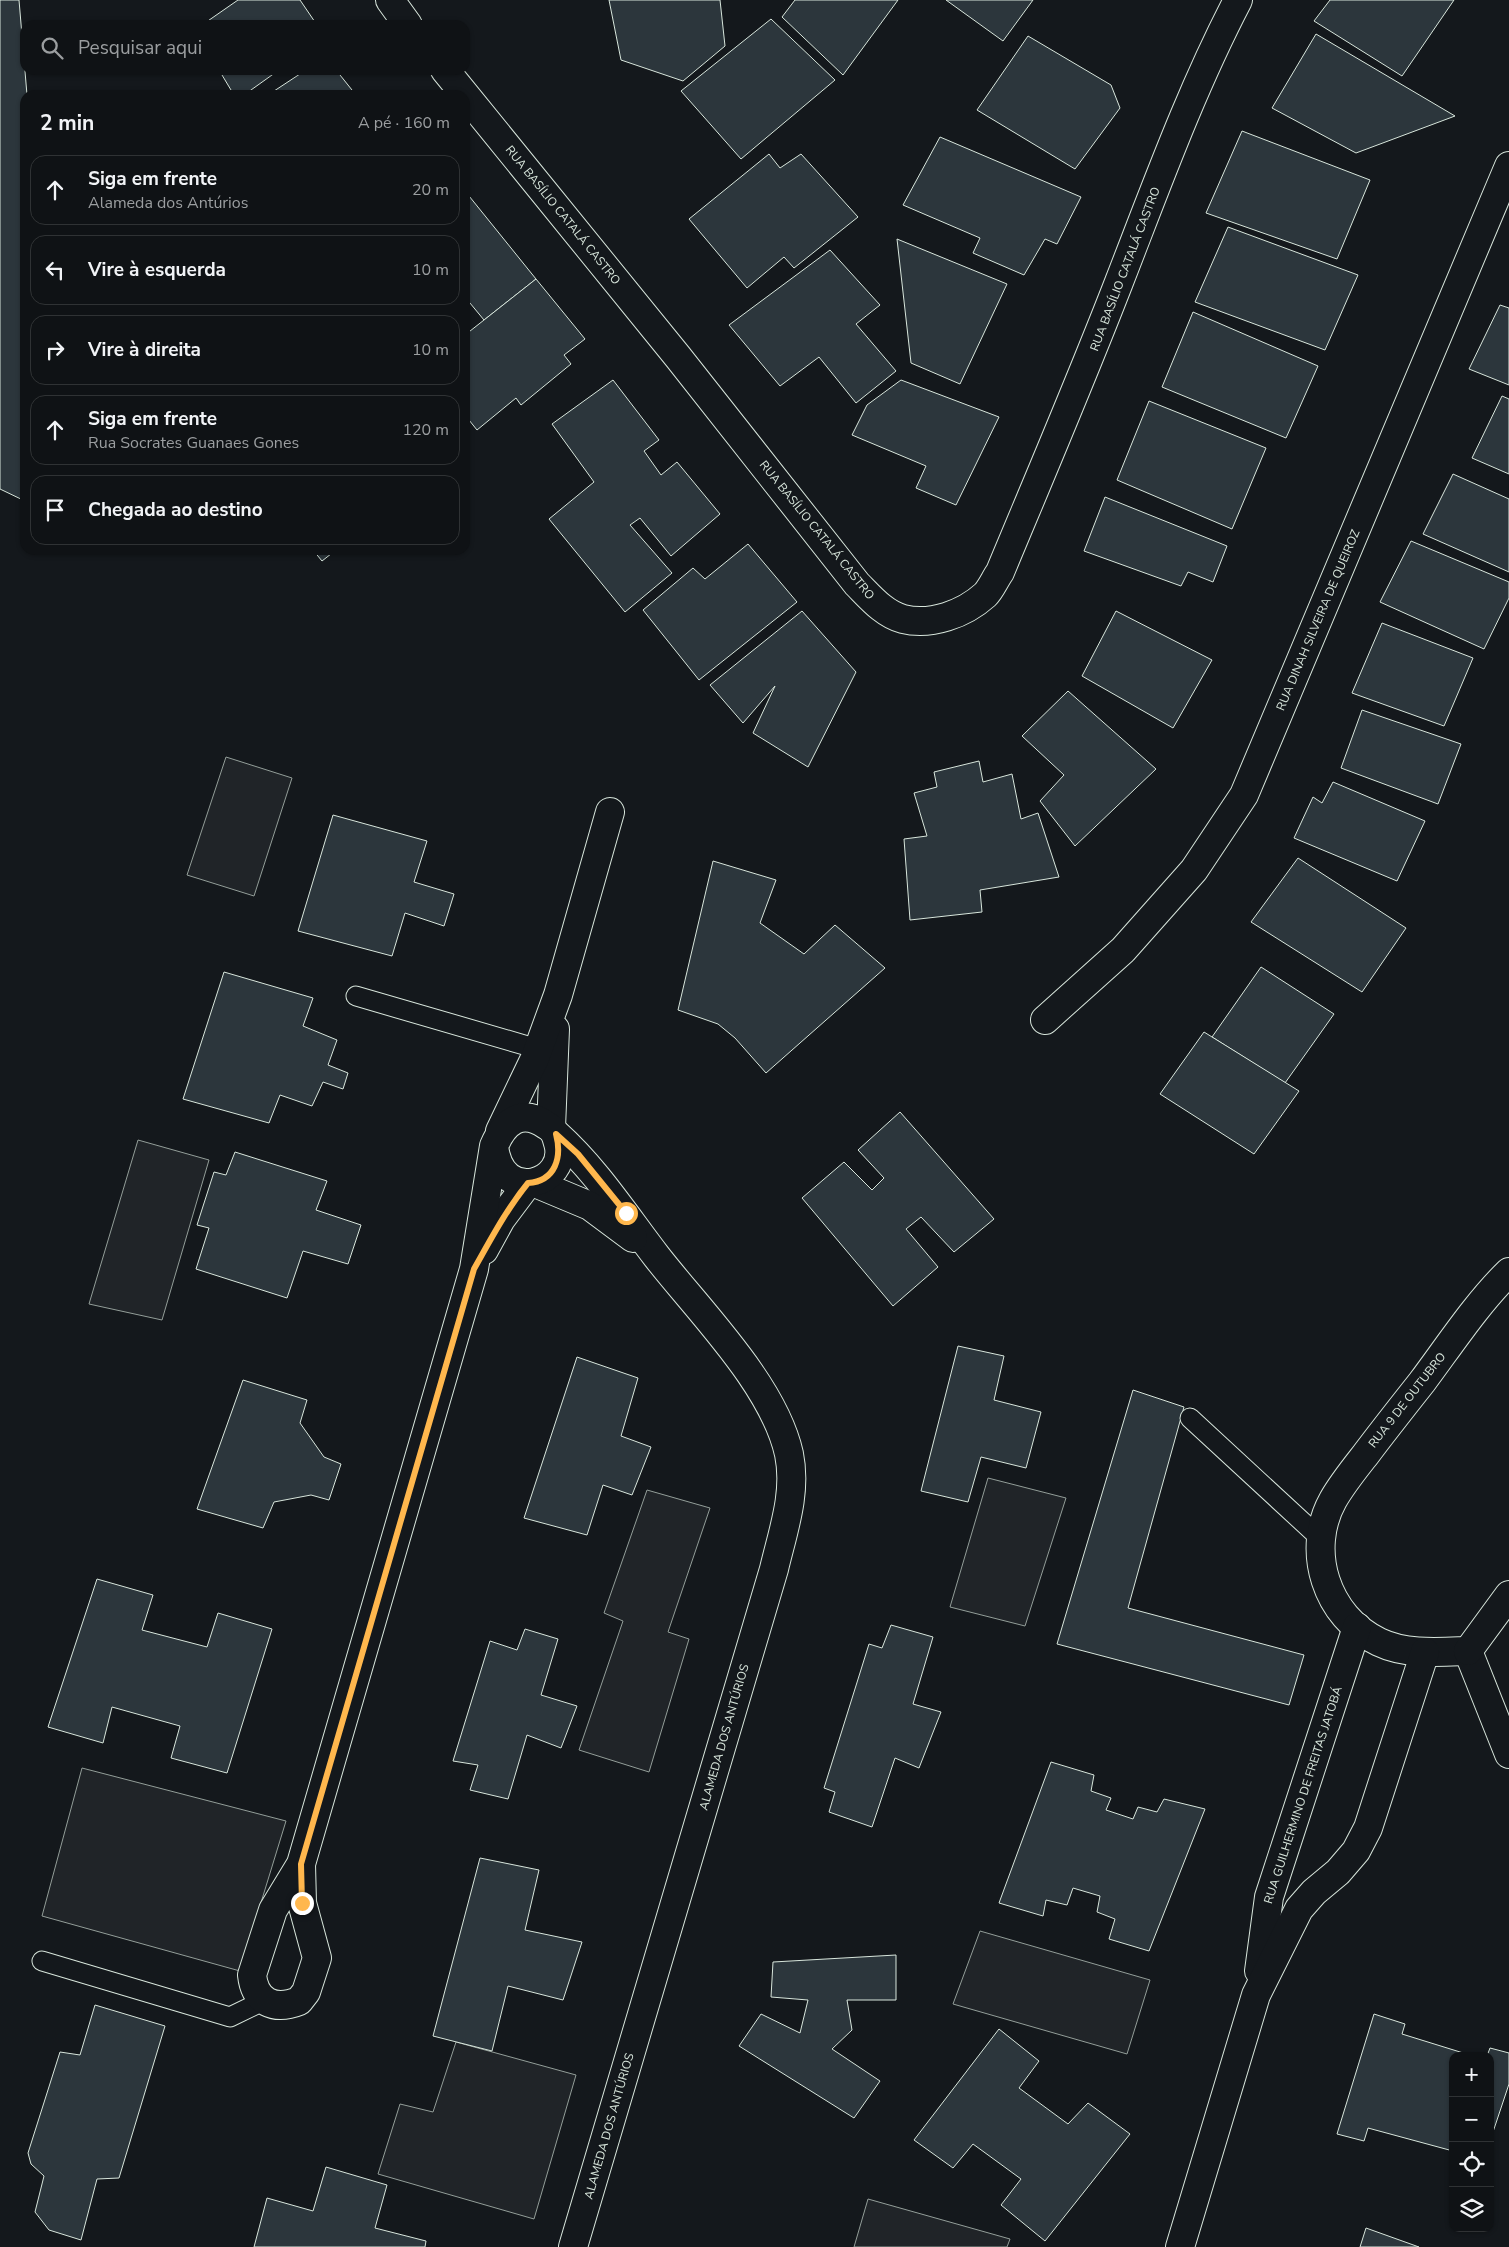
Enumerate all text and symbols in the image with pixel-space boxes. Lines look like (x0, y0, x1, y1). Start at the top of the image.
search box (20, 20, 470, 75)
icon: search (38, 34, 66, 62)
text: Pesquisar aqui (78, 35, 202, 61)
text: 2 min (40, 109, 94, 137)
text: A pé · 160 m (358, 112, 450, 134)
street label: RUA BASÍLIO CATALÁ CASTRO (502, 142, 624, 288)
text: Siga em frente (88, 166, 217, 192)
icon: ahead (41, 176, 69, 204)
text: 20 m (412, 179, 449, 201)
street label: RUA BASÍLIO CATALÁ CASTRO (1086, 185, 1164, 353)
text: Alameda dos Antúrios (88, 192, 248, 214)
icon: left (41, 256, 69, 284)
text: Vire à esquerda (88, 257, 226, 283)
text: 10 m (412, 259, 449, 281)
icon: right (41, 336, 69, 364)
text: Vire à direita (88, 337, 201, 363)
text: 10 m (412, 339, 449, 361)
text: Siga em frente (88, 406, 217, 432)
icon: ahead (41, 416, 69, 444)
text: 120 m (402, 419, 449, 441)
text: Rua Socrates Guanaes Gones (88, 432, 299, 454)
street label: RUA BASÍLIO CATALÁ CASTRO (756, 457, 878, 603)
icon: arrive (41, 496, 69, 524)
text: Chegada ao destino (88, 497, 263, 523)
street label: RUA DINAH SILVEIRA DE QUEIROZ (1272, 527, 1364, 713)
route start (615, 1202, 638, 1225)
street label: RUA 9 DE OUTUBRO (1365, 1349, 1449, 1451)
street label: ALAMEDA DOS ANTÚRIOS (695, 1662, 753, 1812)
street label: RUA GUILHERMINO DE FREITAS JATOBÁ (1260, 1684, 1346, 1906)
route end (291, 1892, 314, 1915)
street label: ALAMEDA DOS ANTÚRIOS (580, 2051, 638, 2201)
map controls (1449, 2052, 1494, 2232)
button: + (1449, 2052, 1494, 2097)
button: − (1449, 2097, 1494, 2142)
button: locate (1449, 2142, 1494, 2187)
button: layers (1449, 2187, 1494, 2232)

